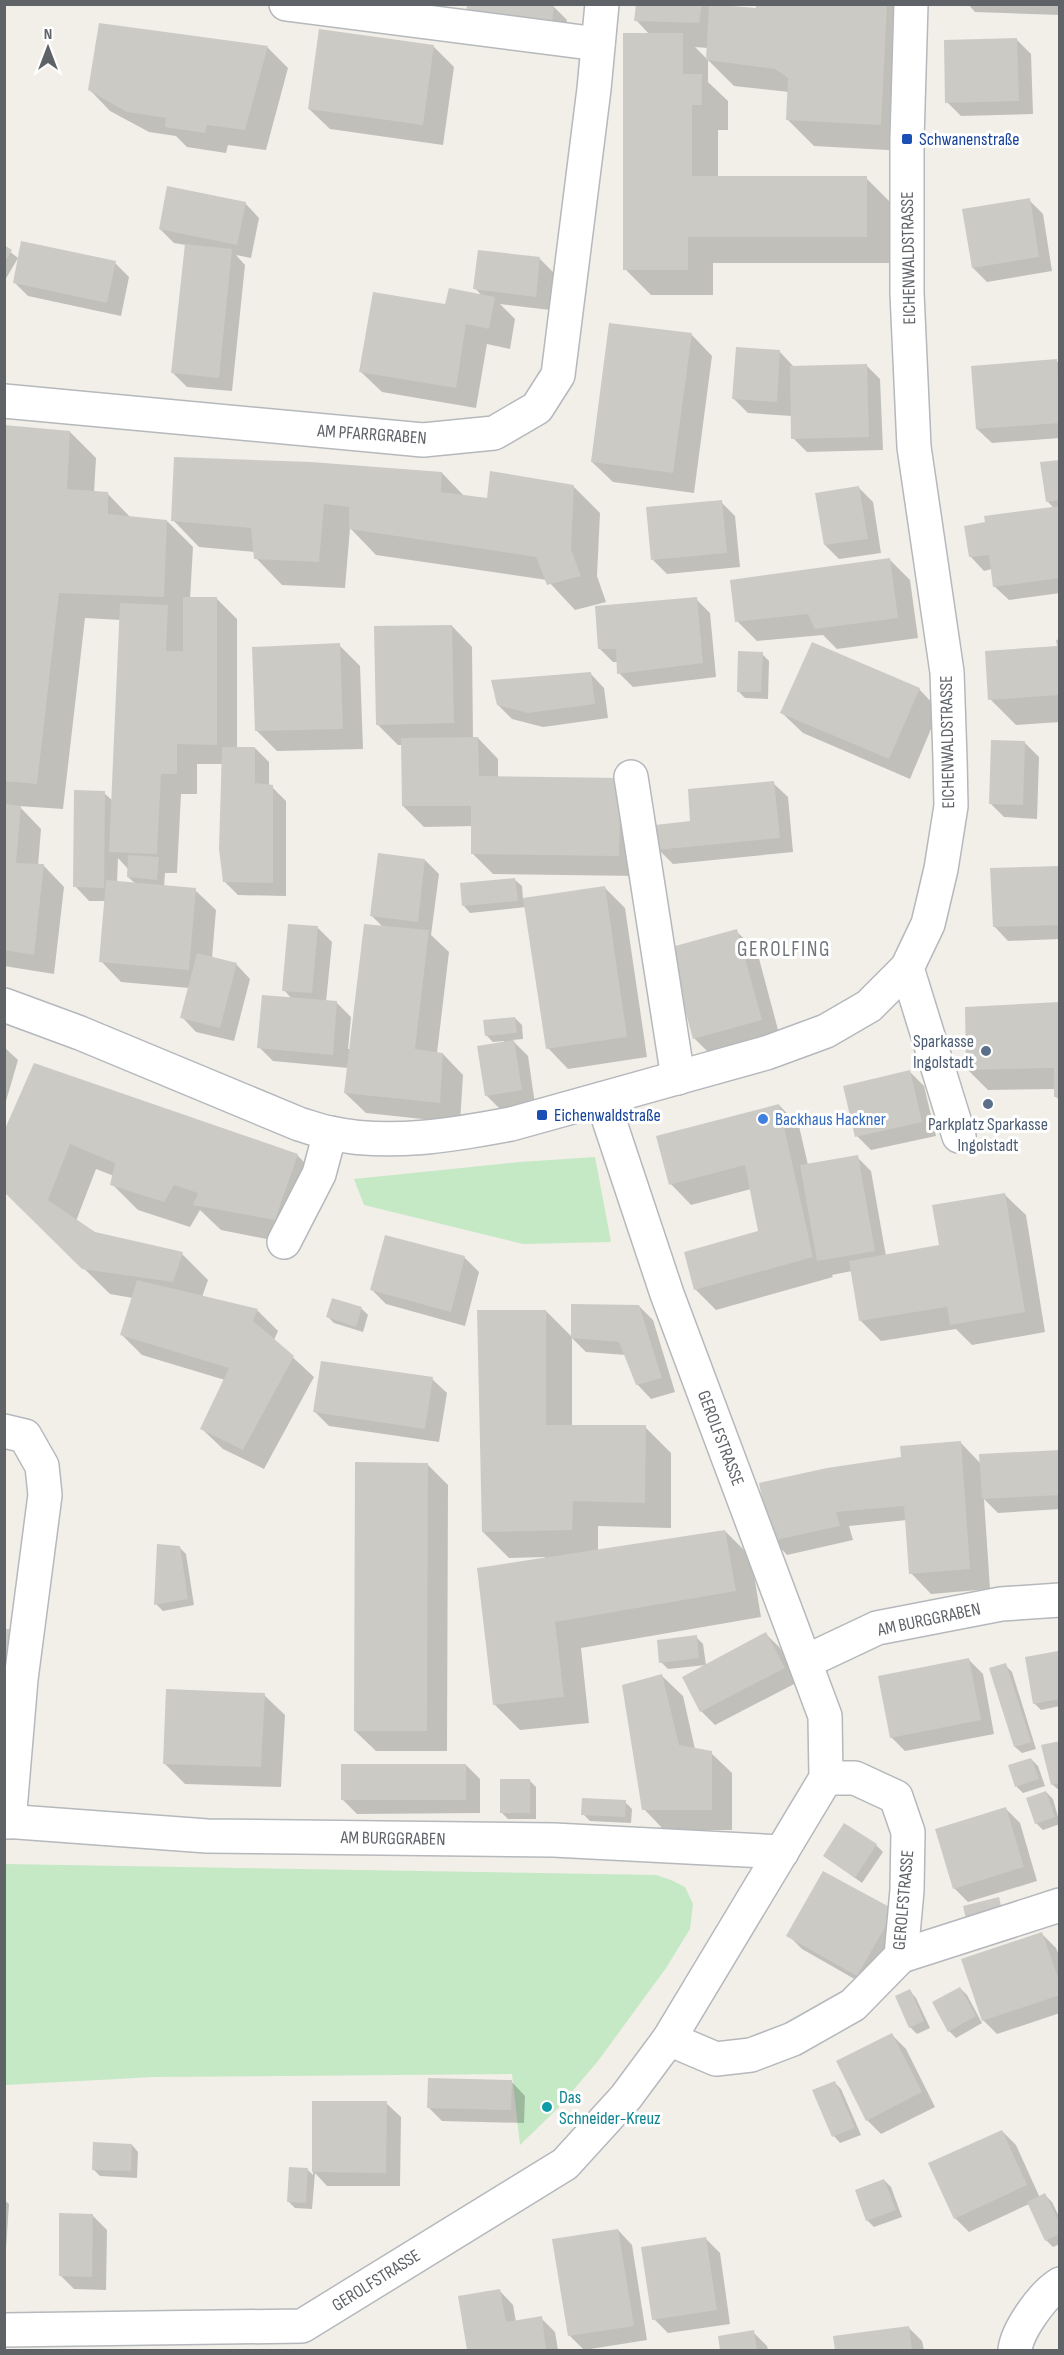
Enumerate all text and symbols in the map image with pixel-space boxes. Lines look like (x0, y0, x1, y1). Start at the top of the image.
north arrow (18, 18, 78, 78)
text: N (44, 25, 52, 44)
place label: Schwanenstraße (919, 129, 1020, 150)
marker: Schwanenstraße (900, 132, 914, 146)
street label: EICHENWALDSTRASSE (897, 191, 920, 325)
street label: AM PFARRGRABEN (316, 420, 427, 449)
street label: EICHENWALDSTRASSE (936, 675, 959, 809)
district label: GEROLFING (737, 937, 831, 962)
place label: Sparkasse Ingolstadt (913, 1031, 975, 1073)
marker: Sparkasse Ingolstadt (979, 1044, 993, 1058)
marker: Parkplatz Sparkasse Ingolstadt (981, 1097, 995, 1111)
place label: Eichenwaldstraße (554, 1105, 661, 1126)
marker: Eichenwaldstraße (535, 1108, 549, 1122)
place label: Backhaus Hackner (775, 1109, 886, 1130)
marker: Backhaus Hackner (756, 1112, 770, 1126)
place label: Parkplatz Sparkasse Ingolstadt (928, 1114, 1048, 1156)
street label: GEROLFSTRASSE (693, 1388, 748, 1489)
street label: AM BURGGRABEN (875, 1598, 983, 1641)
street label: AM BURGGRABEN (339, 1827, 446, 1850)
street label: GEROLFSTRASSE (889, 1849, 918, 1951)
place label: Das Schneider-Kreuz (559, 2087, 661, 2129)
marker: Das Schneider-Kreuz (540, 2100, 554, 2114)
street label: GEROLFSTRASSE (328, 2245, 424, 2316)

